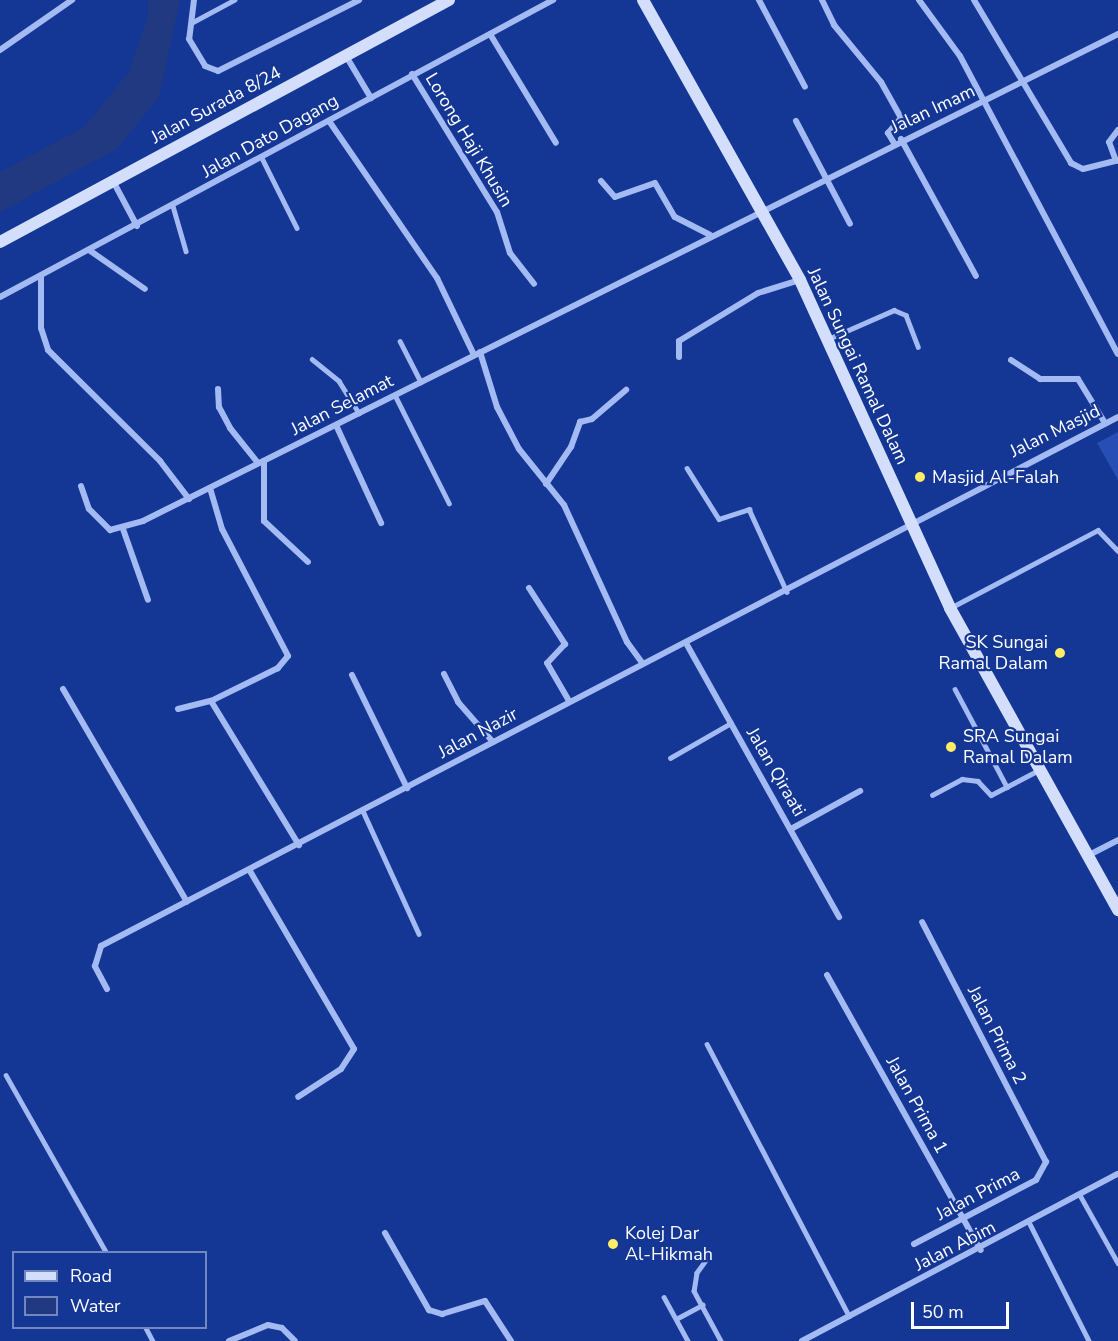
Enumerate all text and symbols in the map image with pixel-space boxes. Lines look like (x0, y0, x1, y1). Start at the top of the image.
street label: Jalan Surada 8/24 (147, 62, 285, 148)
street label: Lorong Haji Khusin (421, 69, 517, 211)
street label: Jalan Imam (888, 80, 978, 138)
street label: Jalan Dato Dagang (198, 90, 342, 182)
street label: Jalan Sungai Ramal Dalam (803, 264, 913, 468)
street label: Jalan Selamat (287, 370, 397, 440)
street label: Jalan Masjid (1006, 400, 1104, 462)
place label: Masjid Al-Falah (932, 466, 1059, 488)
marker: Masjid Al-Falah (913, 470, 927, 484)
place label: SK Sungai Ramal Dalam (938, 632, 1048, 674)
marker: SK Sungai Ramal Dalam (1053, 646, 1067, 660)
street label: Jalan Nazir (435, 703, 521, 763)
street label: Jalan Qiraati (742, 724, 810, 820)
place label: SRA Sungai Ramal Dalam (963, 726, 1073, 768)
marker: SRA Sungai Ramal Dalam (944, 740, 958, 754)
street label: Jalan Prima 2 (963, 982, 1031, 1088)
street label: Jalan Prima 1 (882, 1053, 952, 1157)
street label: Jalan Prima (932, 1163, 1024, 1225)
street label: Jalan Abim (911, 1216, 999, 1276)
place label: Kolej Dar Al-Hikmah (625, 1223, 713, 1266)
marker: Kolej Dar Al-Hikmah (606, 1237, 620, 1251)
legend (12, 1251, 207, 1329)
text: Road (70, 1264, 112, 1288)
scale bar (914, 1290, 1012, 1328)
text: Water (70, 1294, 121, 1318)
text: 50 m (922, 1300, 964, 1324)

